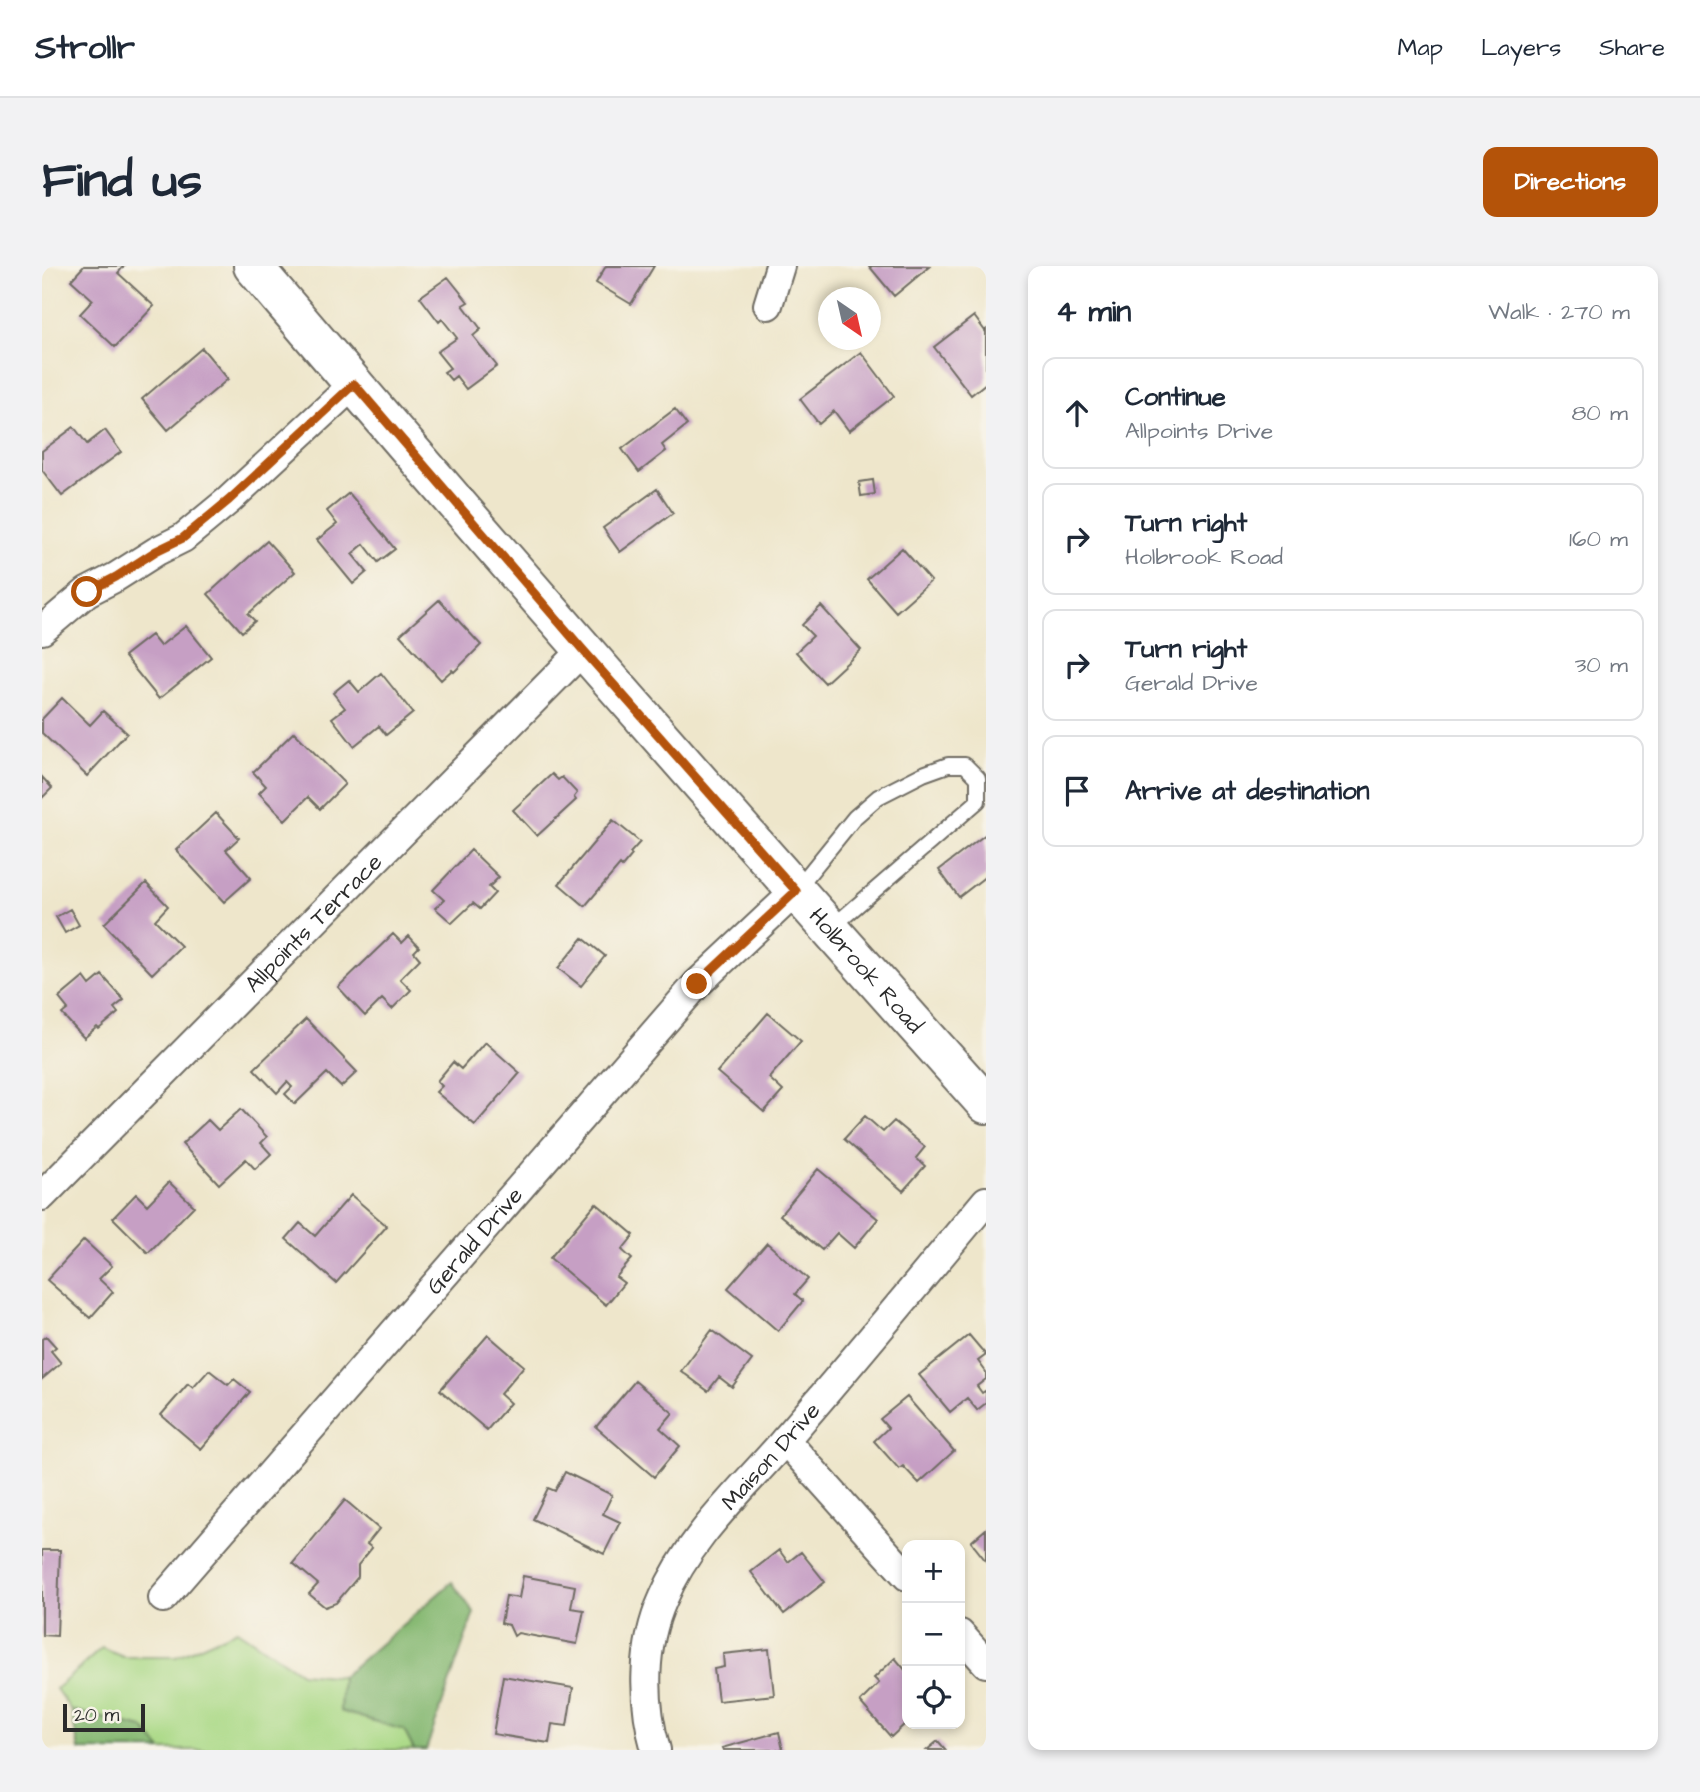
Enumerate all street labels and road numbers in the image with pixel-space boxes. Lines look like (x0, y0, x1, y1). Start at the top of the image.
street label: Allpoints Terrace (238, 847, 390, 1000)
street label: Holbrook Road (801, 901, 930, 1041)
street label: Gerald Drive (419, 1180, 531, 1302)
street label: Maison Drive (714, 1396, 828, 1517)

